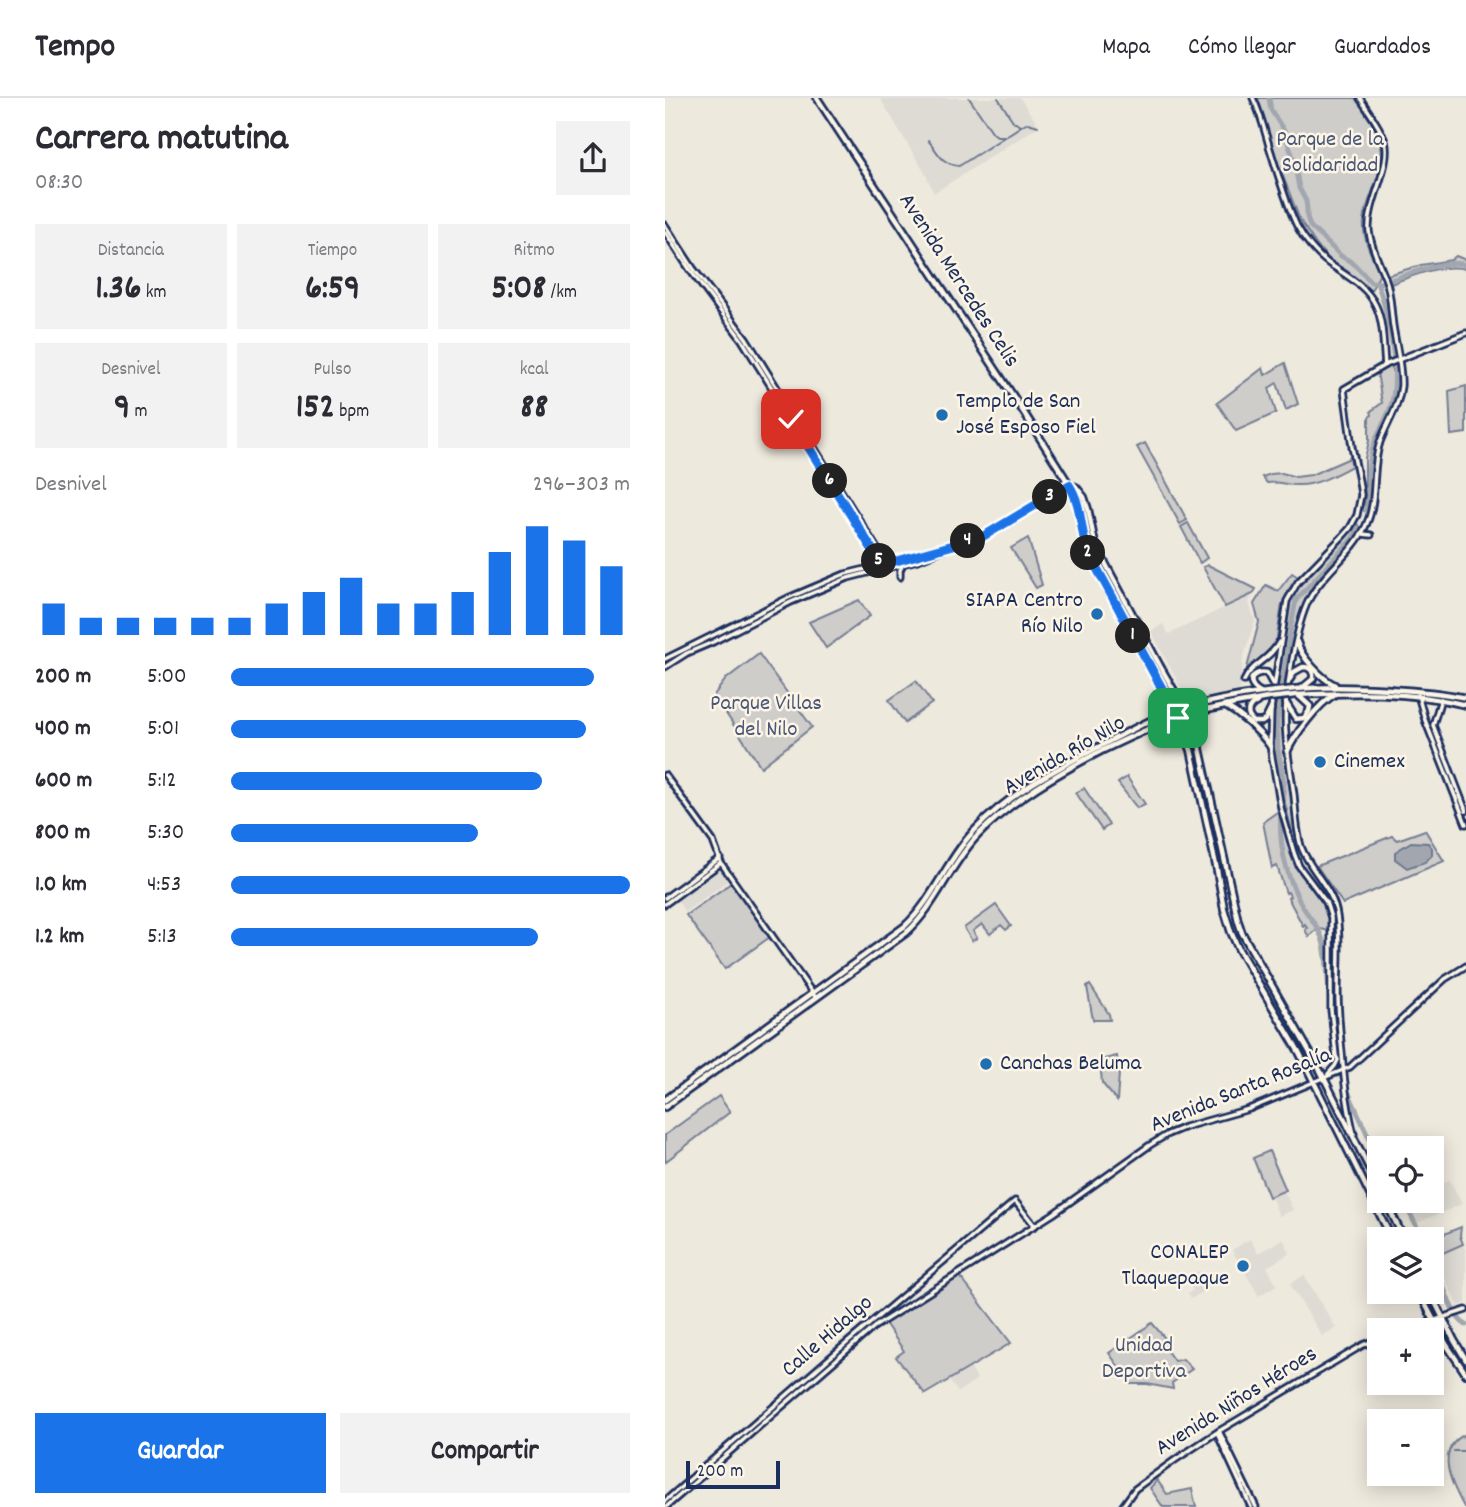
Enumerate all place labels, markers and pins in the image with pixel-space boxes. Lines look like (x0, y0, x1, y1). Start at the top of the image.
place label: Templo de San José Esposo Fiel (956, 386, 1096, 445)
pin (761, 389, 821, 449)
marker: Templo de San José Esposo Fiel (934, 407, 950, 423)
pin: 6 (813, 464, 847, 498)
pin: 3 (1033, 480, 1067, 514)
pin: 4 (951, 524, 985, 558)
pin: 2 (1071, 536, 1105, 570)
pin: 5 (861, 544, 897, 578)
place label: SIAPA Centro Río Nilo (966, 585, 1083, 644)
marker: SIAPA Centro Río Nilo (1089, 606, 1105, 622)
pin: 1 (1115, 618, 1151, 654)
pin (1148, 688, 1208, 748)
place label: Cinemex (1334, 746, 1405, 779)
marker: Cinemex (1312, 754, 1328, 770)
place label: Canchas Beluma (1000, 1048, 1143, 1081)
marker: Canchas Beluma (978, 1056, 994, 1072)
place label: CONALEP Tlaquepaque (1122, 1237, 1229, 1296)
marker: CONALEP Tlaquepaque (1235, 1258, 1251, 1274)

